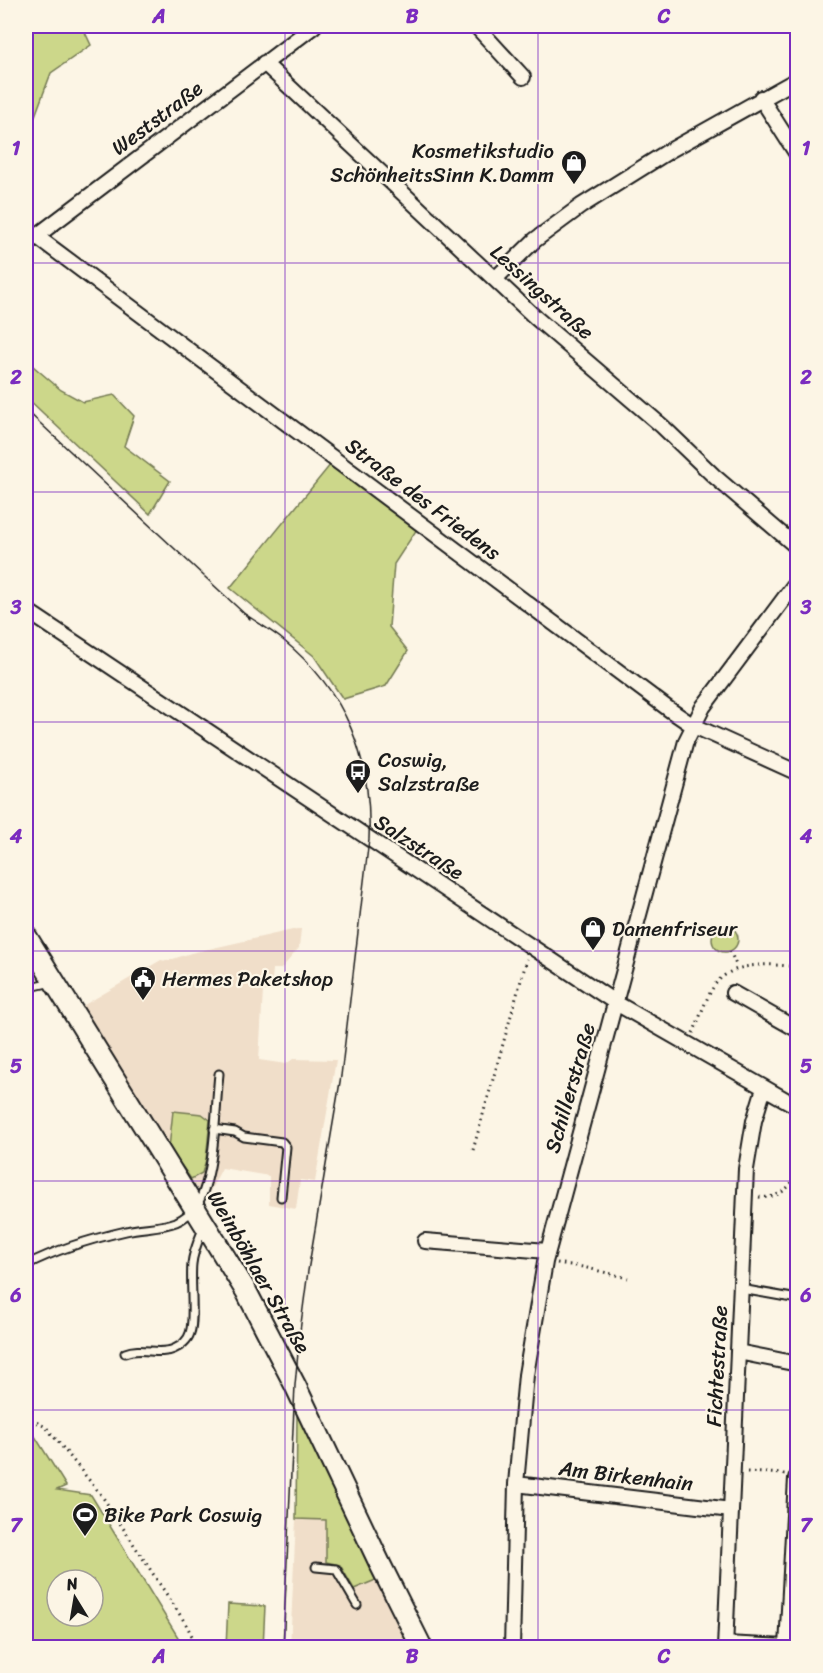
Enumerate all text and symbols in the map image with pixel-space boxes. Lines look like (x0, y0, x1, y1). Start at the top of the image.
text: A (151, 0, 166, 34)
text: B (406, 0, 419, 34)
text: C (657, 0, 671, 34)
street label: Weststraße (103, 71, 211, 165)
text: 1 (12, 131, 21, 166)
text: 1 (802, 131, 811, 166)
place label: Kosmetikstudio SchönheitsSinn K.Damm (330, 132, 554, 194)
shop icon: Kosmetikstudio SchönheitsSinn K.Damm (559, 148, 589, 186)
street label: Lessingstraße (481, 234, 603, 350)
text: 2 (9, 360, 22, 395)
text: 2 (799, 360, 812, 395)
street label: Straße des Friedens (337, 427, 510, 571)
text: 3 (10, 590, 22, 625)
text: 3 (800, 590, 812, 625)
place label: Coswig, Salzstraße (378, 741, 479, 803)
bus stop icon: Coswig, Salzstraße (343, 757, 373, 795)
street label: Salzstraße (366, 803, 472, 891)
text: 4 (9, 819, 23, 854)
text: 4 (799, 819, 813, 854)
place label: Damenfriseur (612, 910, 739, 948)
shop icon: Damenfriseur (578, 914, 608, 952)
place label: Hermes Paketshop (162, 960, 333, 998)
public building icon: Hermes Paketshop (128, 964, 158, 1002)
street label: Schillerstraße (533, 1018, 607, 1158)
text: 5 (10, 1049, 22, 1084)
text: 5 (800, 1049, 812, 1084)
street label: Weinböhlaer Straße (197, 1183, 321, 1361)
text: 6 (9, 1278, 22, 1313)
text: 6 (799, 1278, 812, 1313)
street label: Fichtestraße (695, 1304, 739, 1428)
street label: Am Birkenhain (556, 1449, 695, 1503)
place label: Bike Park Coswig (104, 1496, 262, 1534)
sports icon: Bike Park Coswig (70, 1500, 100, 1538)
text: 7 (10, 1508, 23, 1543)
text: 7 (800, 1508, 813, 1543)
north arrow (45, 1568, 105, 1628)
text: N (63, 1568, 81, 1599)
text: A (151, 1639, 166, 1673)
text: B (406, 1639, 419, 1673)
text: C (657, 1639, 671, 1673)

